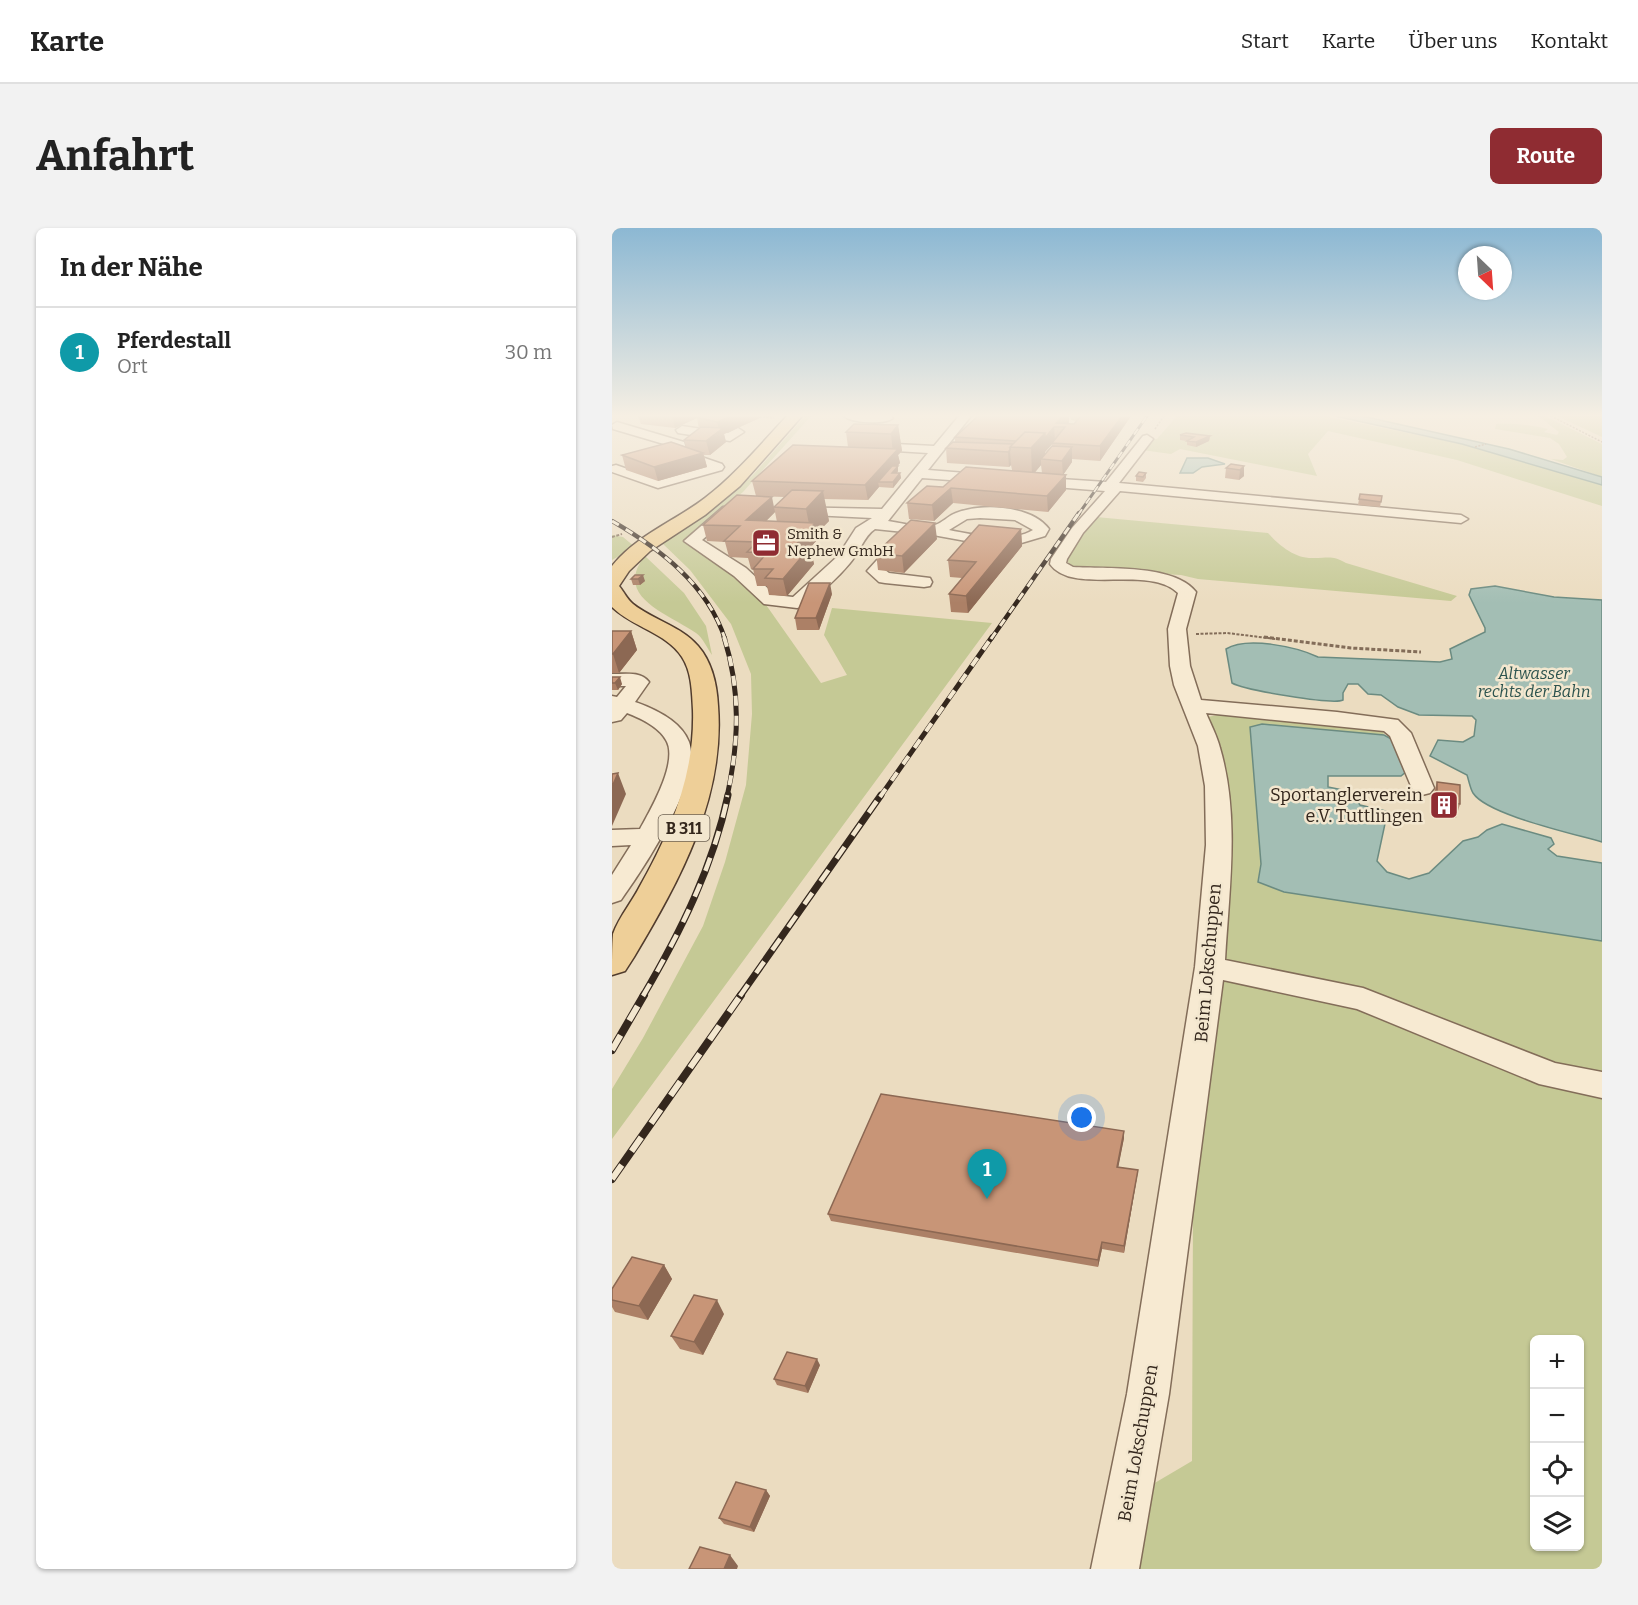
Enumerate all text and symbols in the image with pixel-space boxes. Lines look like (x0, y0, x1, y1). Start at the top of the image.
text: Karte (30, 25, 104, 58)
text: Start (1241, 28, 1289, 54)
text: Karte (1322, 28, 1375, 54)
text: Über uns (1408, 28, 1498, 54)
text: Kontakt (1531, 28, 1608, 54)
button: Route (1490, 128, 1602, 184)
text: Anfahrt (36, 131, 194, 181)
north arrow (1458, 246, 1512, 300)
text: In der Nähe (60, 252, 203, 283)
text: Pferdestall (117, 327, 231, 354)
text: 1 (75, 340, 84, 364)
text: 30 m (505, 340, 552, 364)
text: Ort (117, 354, 148, 378)
place label: Smith & Nephew GmbH (787, 525, 894, 560)
office icon: Smith & Nephew GmbH (750, 527, 782, 559)
water label: Altwasser rechts der Bahn (1478, 664, 1590, 701)
place label: Sportanglerverein e.V. Tuttlingen (1270, 784, 1424, 827)
building icon: Sportanglerverein e.V. Tuttlingen (1428, 789, 1460, 821)
road number: B 311 (658, 815, 710, 841)
street label: Beim Lokschuppen (1190, 882, 1226, 1043)
your location (1067, 1103, 1096, 1132)
pin: 1 (968, 1150, 1006, 1199)
map controls (1530, 1335, 1584, 1551)
button: + (1530, 1335, 1584, 1389)
street label: Beim Lokschuppen (1113, 1362, 1163, 1524)
button: − (1530, 1389, 1584, 1443)
button: locate (1530, 1443, 1584, 1497)
button: layers (1530, 1497, 1584, 1551)

